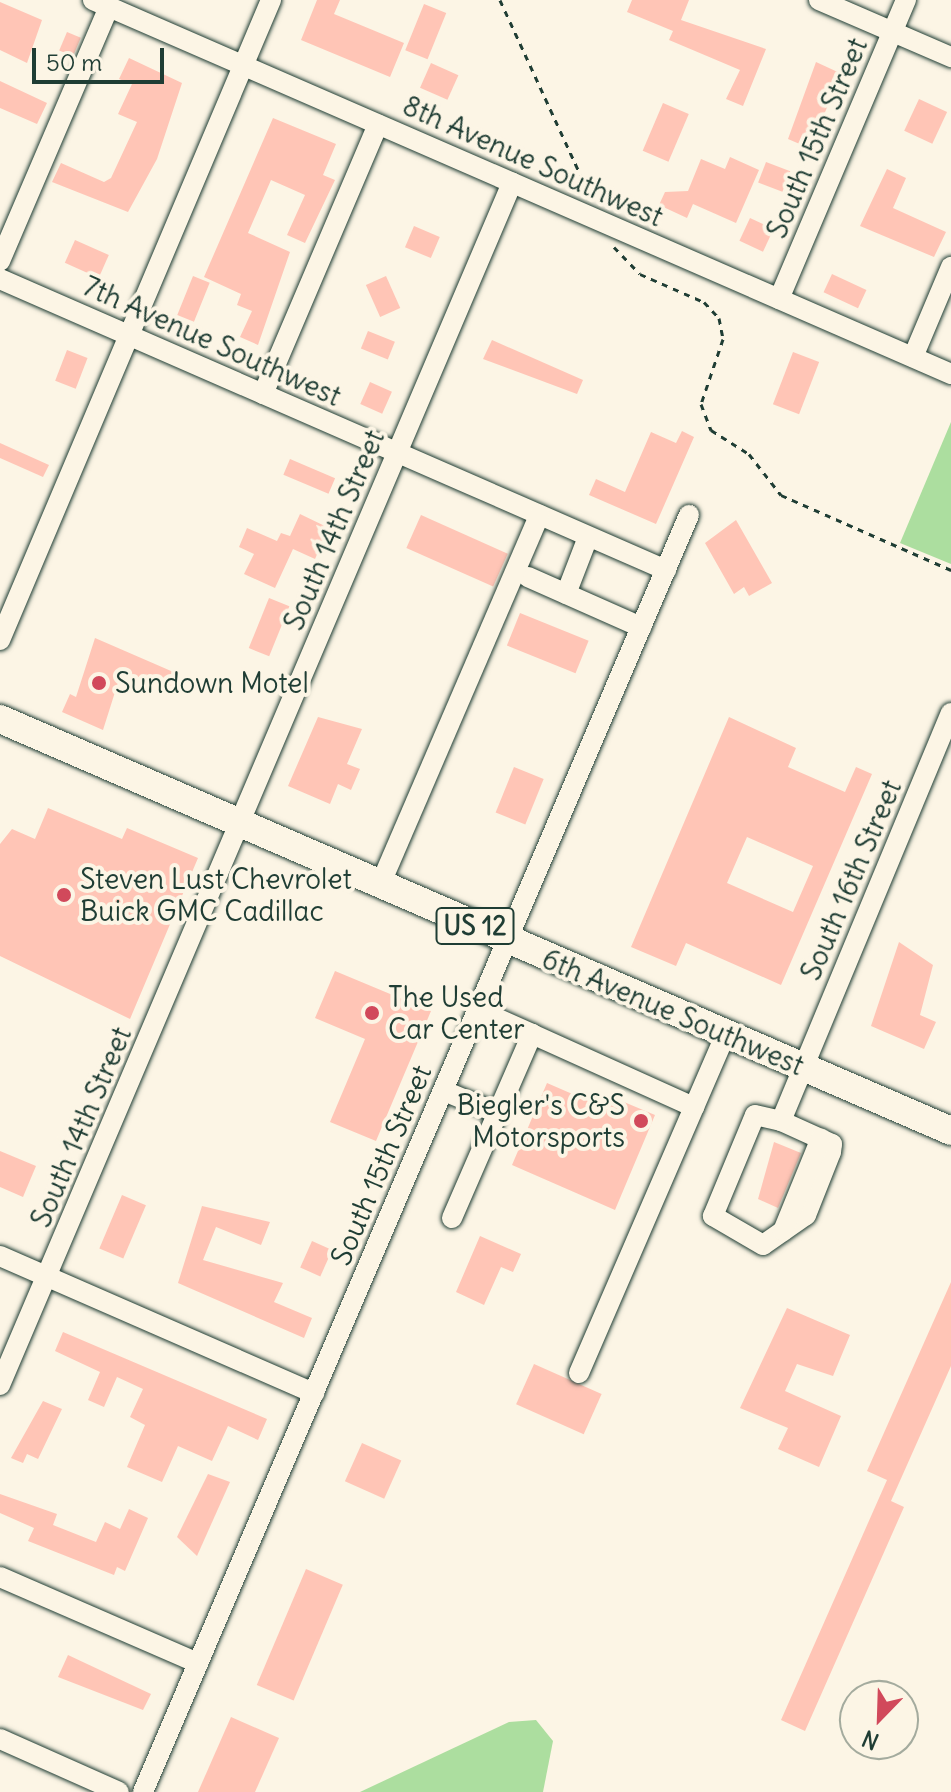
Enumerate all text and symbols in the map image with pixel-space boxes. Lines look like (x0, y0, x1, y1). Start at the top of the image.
scale bar (36, 32, 168, 82)
street label: South 15th Street (760, 33, 874, 243)
text: 50 m (46, 47, 102, 77)
street label: 8th Avenue Southwest (398, 88, 668, 234)
street label: 7th Avenue Southwest (78, 269, 346, 413)
street label: South 14th Street (277, 425, 391, 635)
place label: Sundown Motel (115, 666, 309, 700)
marker: Sundown Motel (90, 674, 108, 692)
street label: South 16th Street (794, 775, 908, 985)
place label: Steven Lust Chevrolet Buick GMC Cadillac (80, 862, 352, 928)
marker: Steven Lust Chevrolet Buick GMC Cadillac (55, 886, 73, 904)
road number: US 12 (435, 904, 515, 948)
street label: 6th Avenue Southwest (537, 942, 809, 1082)
place label: The Used Car Center (388, 980, 525, 1046)
marker: The Used Car Center (363, 1004, 381, 1022)
street label: South 14th Street (24, 1022, 138, 1232)
street label: South 15th Street (324, 1060, 438, 1270)
place label: Biegler's C&S Motorsports (457, 1088, 625, 1154)
marker: Biegler's C&S Motorsports (632, 1112, 650, 1130)
north arrow (839, 1680, 919, 1760)
text: N (858, 1724, 883, 1756)

